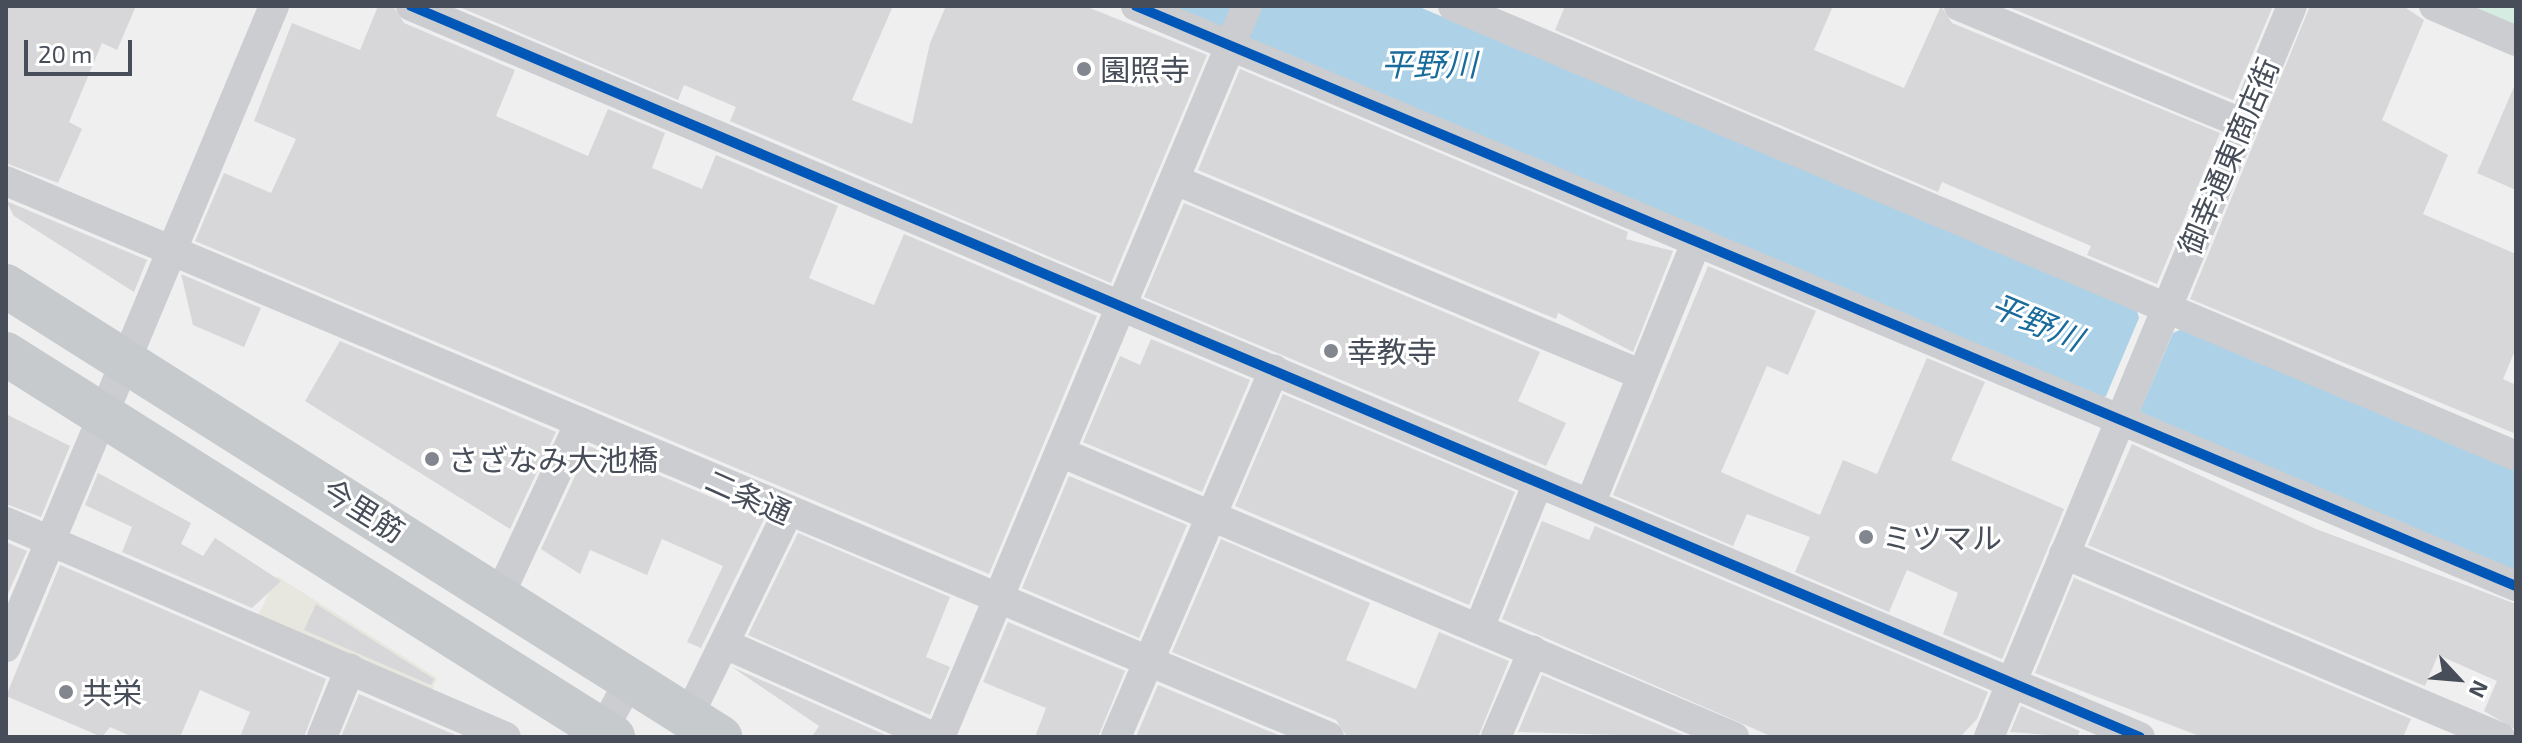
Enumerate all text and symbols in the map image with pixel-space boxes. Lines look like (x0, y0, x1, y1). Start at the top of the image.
scale bar (28, 24, 136, 74)
text: 20 m (38, 39, 92, 68)
water label: 平野川 (1381, 44, 1477, 82)
place label: 園照寺 (1100, 51, 1190, 87)
street label: 御幸通東商店街 (2170, 52, 2286, 260)
marker: 園照寺 (1075, 60, 1093, 78)
water label: 平野川 (1985, 285, 2089, 357)
place label: 幸教寺 (1347, 333, 1437, 369)
marker: 幸教寺 (1322, 342, 1340, 360)
place label: さざなみ大池橋 (448, 441, 658, 477)
marker: さざなみ大池橋 (423, 450, 441, 468)
street label: 二条通 (701, 461, 797, 531)
street label: 今里筋 (316, 471, 412, 549)
place label: ミツマル (1882, 519, 2002, 555)
marker: ミツマル (1857, 528, 1875, 546)
north arrow (2418, 639, 2498, 719)
place label: 共栄 (82, 674, 142, 710)
text: N (2464, 677, 2495, 702)
marker: 共栄 (57, 683, 75, 701)

